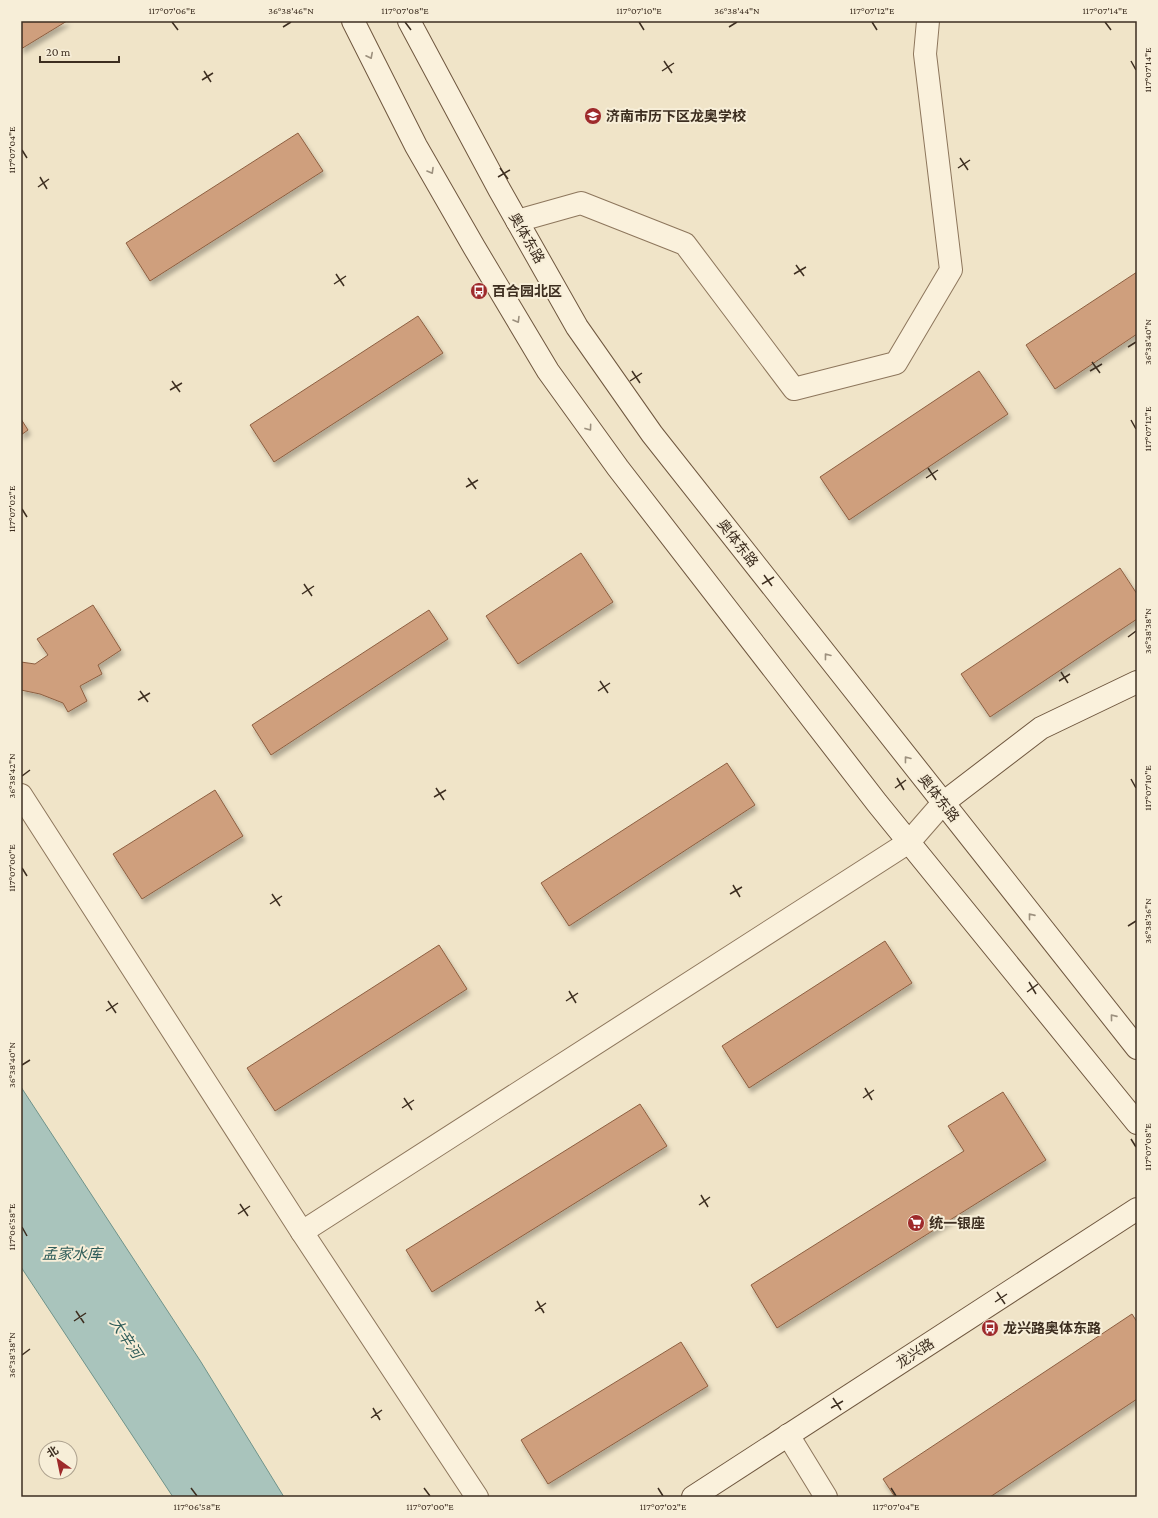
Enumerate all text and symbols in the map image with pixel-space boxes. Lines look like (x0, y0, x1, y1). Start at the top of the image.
text: 117°07'06"E (148, 5, 196, 16)
text: 36°38'46"N (268, 5, 314, 16)
text: 117°07'08"E (381, 5, 429, 16)
text: 117°07'10"E (616, 5, 662, 16)
text: 36°38'44"N (714, 5, 760, 16)
text: 117°07'12"E (850, 5, 895, 16)
text: 117°07'14"E (1083, 5, 1128, 16)
scale bar (40, 38, 119, 64)
text: 20 m (46, 45, 71, 59)
text: 117°07'14"E (1142, 47, 1153, 92)
one-way arrow (365, 52, 373, 59)
school or university icon: 济南市历下区龙奥学校 (583, 106, 603, 126)
place label: 济南市历下区龙奥学校 (606, 108, 746, 124)
text: 117°07'04"E (6, 126, 17, 173)
one-way arrow (426, 167, 433, 174)
street label: 奥体东路 (506, 210, 548, 266)
bus stop icon: 百合园北区 (469, 281, 489, 301)
place label: 百合园北区 (492, 283, 562, 299)
one-way arrow (512, 316, 520, 323)
text: 36°38'40"N (1142, 319, 1153, 365)
text: 117°07'12"E (1142, 406, 1153, 451)
one-way arrow (584, 424, 592, 431)
text: 117°07'02"E (6, 485, 17, 532)
street label: 奥体东路 (714, 516, 762, 570)
text: 36°38'38"N (1142, 608, 1153, 654)
one-way arrow (825, 654, 832, 661)
text: 36°38'42"N (6, 753, 17, 799)
one-way arrow (905, 756, 912, 763)
text: 117°07'10"E (1142, 765, 1153, 811)
street label: 奥体东路 (915, 771, 963, 825)
text: 117°07'00"E (6, 844, 17, 892)
text: 36°38'36"N (1142, 898, 1153, 944)
one-way arrow (1029, 913, 1036, 920)
one-way arrow (1110, 1015, 1117, 1022)
text: 36°38'40"N (6, 1042, 17, 1088)
text: 117°07'08"E (1142, 1123, 1153, 1171)
text: 117°06'58"E (6, 1203, 17, 1250)
supermarket icon: 统一银座 (906, 1213, 926, 1233)
place label: 统一银座 (929, 1215, 985, 1231)
water label: 孟家水库 (42, 1246, 105, 1262)
water label: 大辛河 (107, 1315, 147, 1364)
bus stop icon: 龙兴路奥体东路 (980, 1318, 1000, 1338)
place label: 龙兴路奥体东路 (1003, 1320, 1101, 1336)
text: 36°38'38"N (6, 1332, 17, 1378)
street label: 龙兴路 (893, 1335, 937, 1371)
north arrow (38, 1440, 78, 1480)
text: 北 (45, 1444, 60, 1460)
text: 117°06'58"E (174, 1501, 221, 1512)
text: 117°07'00"E (406, 1501, 454, 1512)
text: 117°07'02"E (640, 1501, 687, 1512)
text: 117°07'04"E (873, 1501, 920, 1512)

